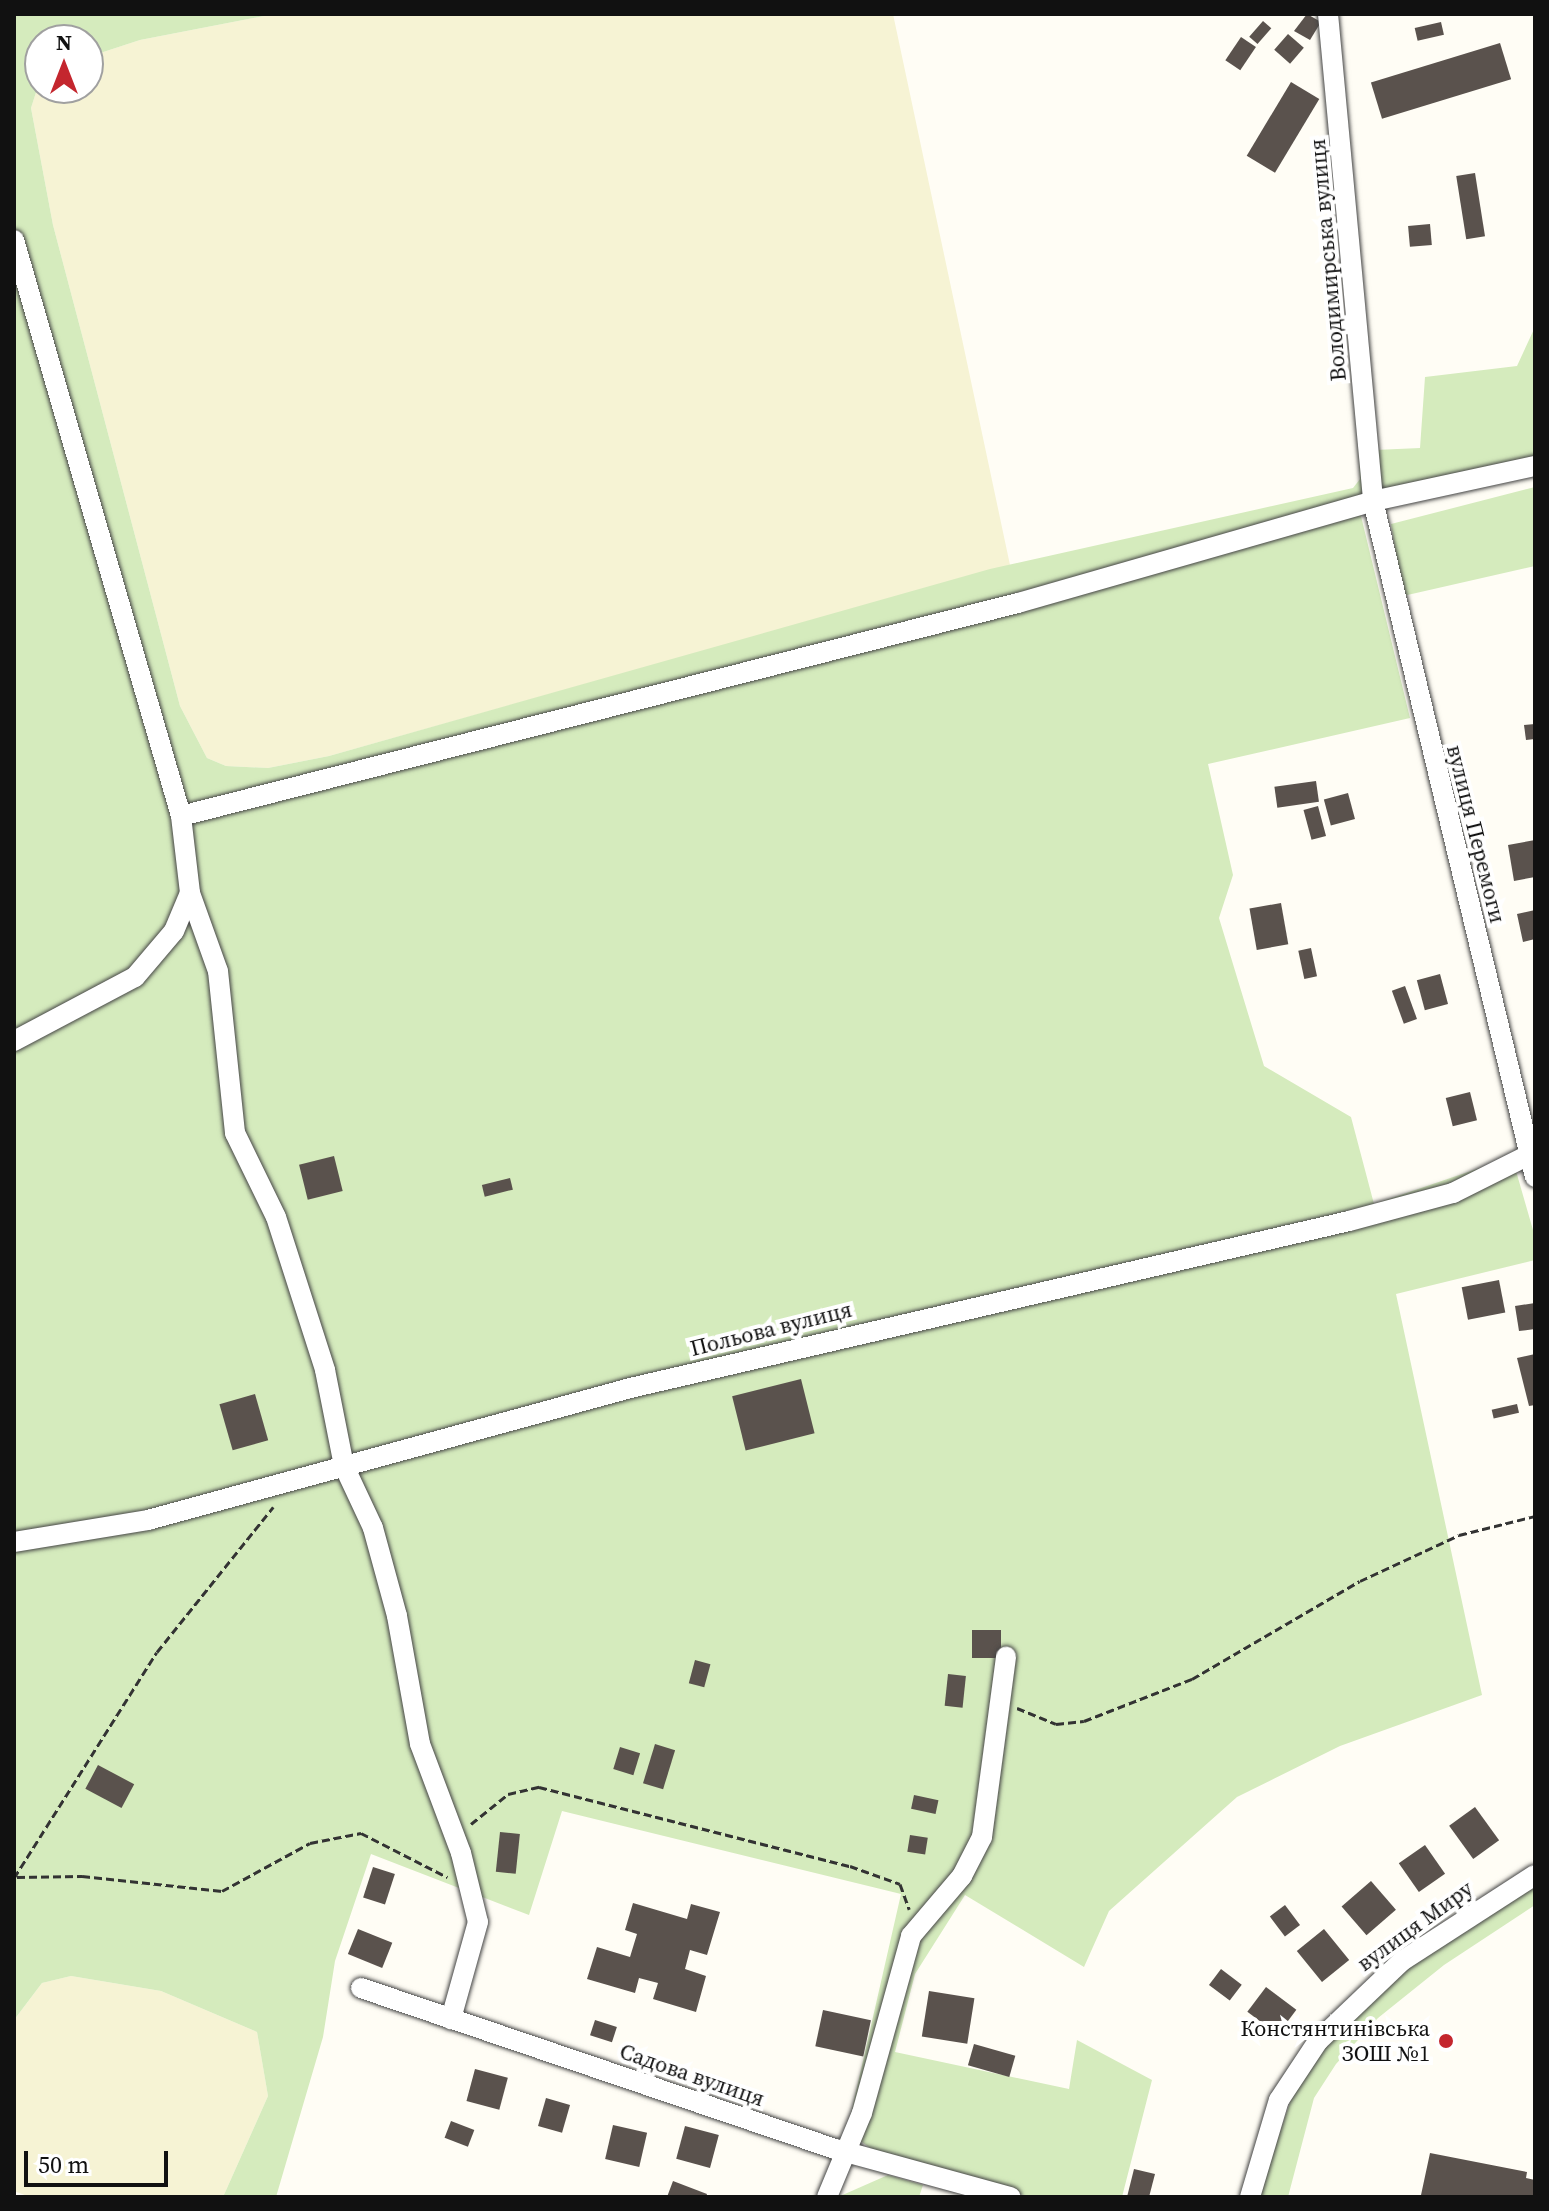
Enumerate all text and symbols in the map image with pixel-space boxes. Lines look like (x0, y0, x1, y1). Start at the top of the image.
north arrow (24, 24, 104, 104)
text: N (56, 27, 72, 57)
street label: Володимирська вулиця (1304, 138, 1352, 382)
street label: вулиця Перемоги (1441, 742, 1511, 926)
street label: Польова вулиця (687, 1296, 855, 1362)
street label: вулиця Миру (1352, 1875, 1478, 1977)
place label: Констянтинівська ЗОШ №1 (1240, 2015, 1430, 2066)
marker: Констянтинівська ЗОШ №1 (1437, 2032, 1455, 2050)
street label: Садова вулиця (616, 2038, 768, 2112)
scale bar (28, 2135, 172, 2185)
text: 50 m (38, 2148, 89, 2181)

